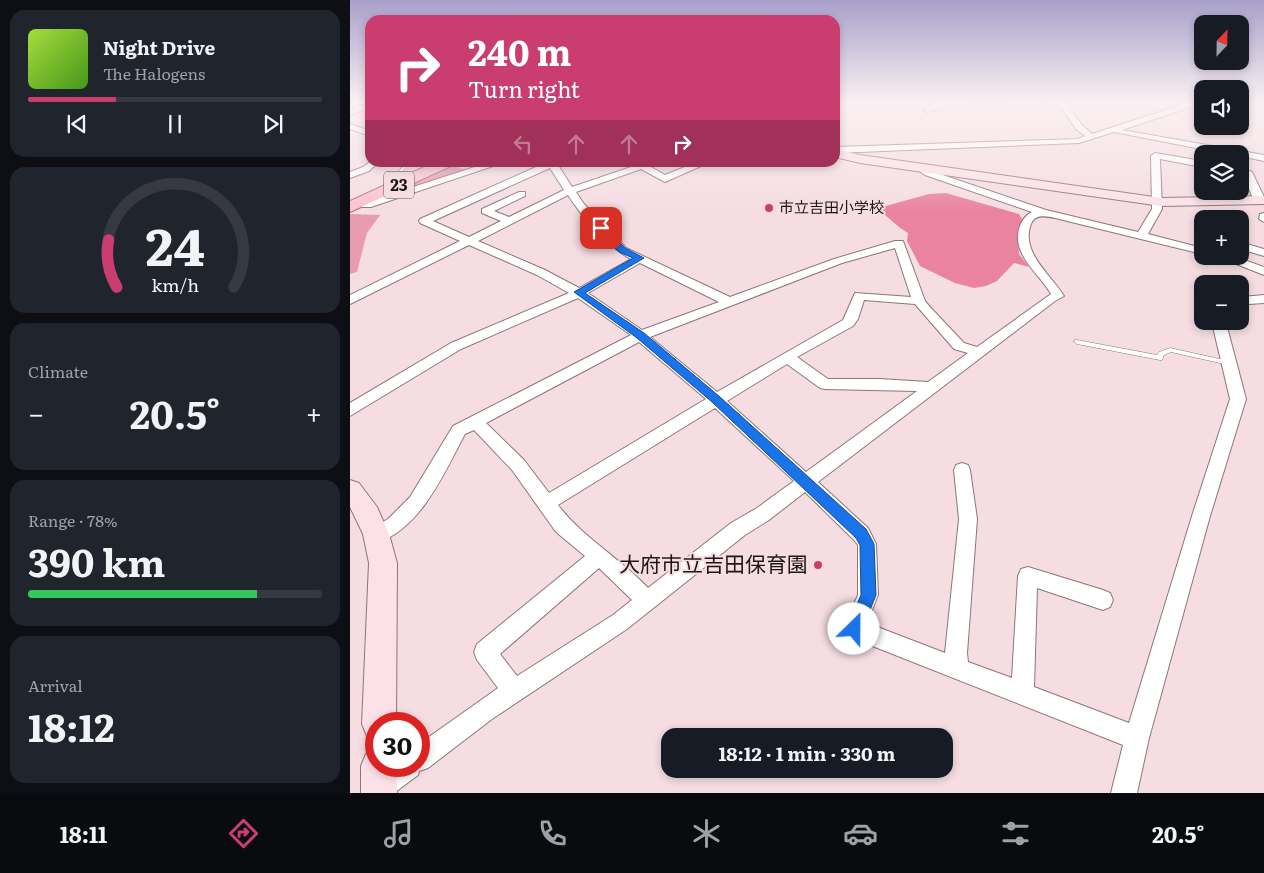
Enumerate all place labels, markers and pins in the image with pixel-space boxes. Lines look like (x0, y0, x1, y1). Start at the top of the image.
place label: 市立吉田小学校 (779, 195, 884, 218)
marker: 市立吉田小学校 (763, 202, 775, 214)
pin (580, 207, 622, 249)
place label: 大府市立吉田保育園 (619, 547, 808, 578)
marker: 大府市立吉田保育園 (812, 559, 824, 571)

